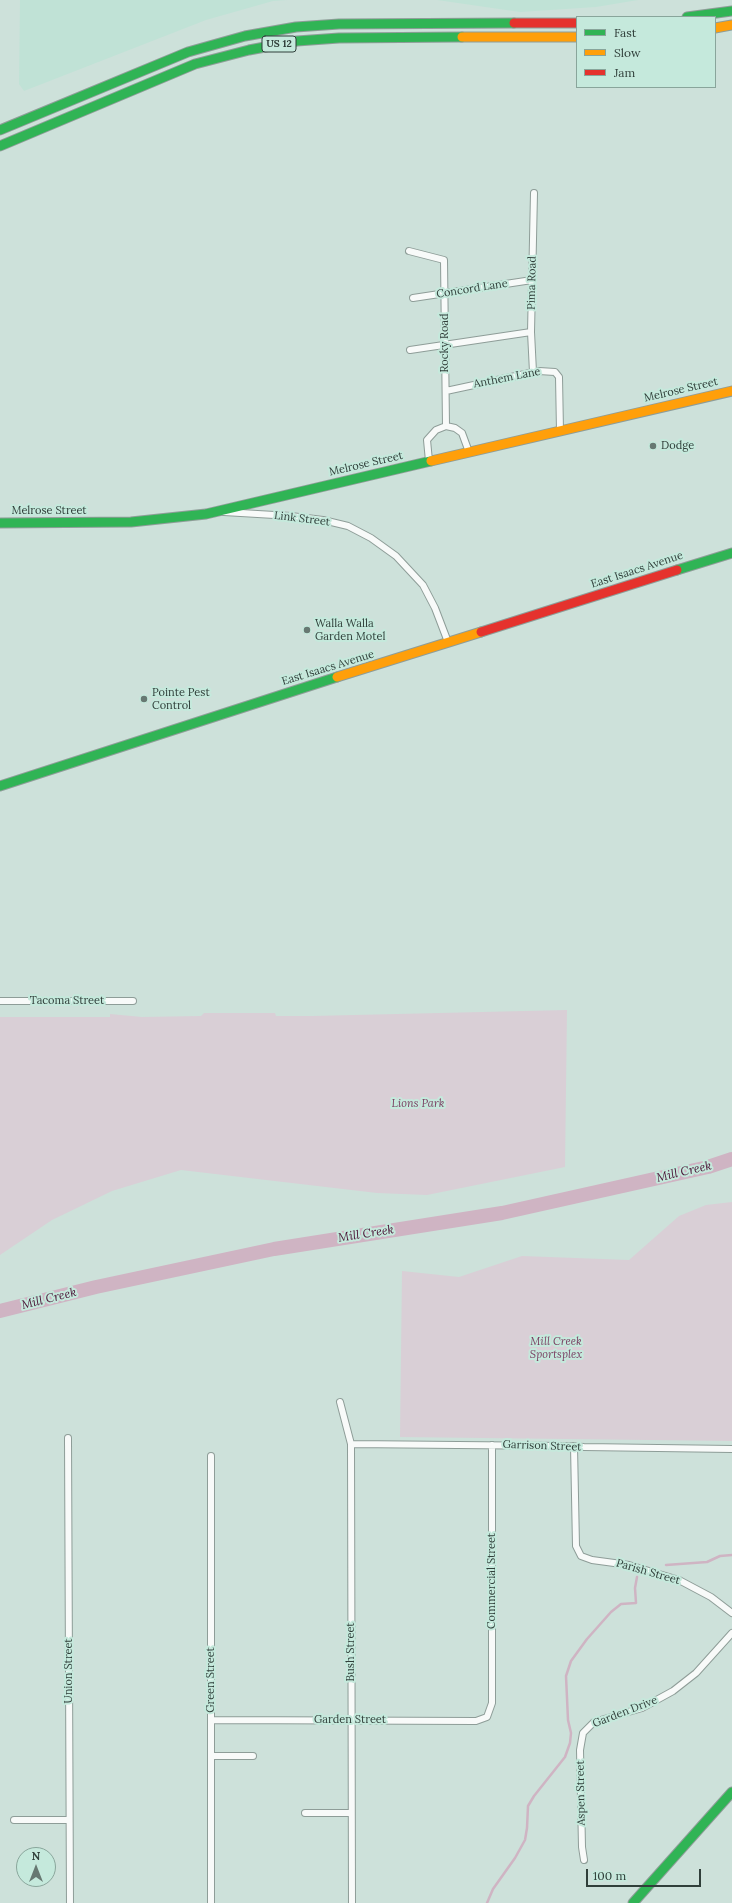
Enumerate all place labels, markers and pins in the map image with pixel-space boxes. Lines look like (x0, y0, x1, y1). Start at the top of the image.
place label: Dodge (661, 439, 694, 453)
marker: Dodge (648, 441, 658, 451)
place label: Walla Walla Garden Motel (315, 617, 386, 643)
marker: Walla Walla Garden Motel (302, 625, 312, 635)
place label: Pointe Pest Control (152, 686, 210, 712)
marker: Pointe Pest Control (139, 694, 149, 704)

